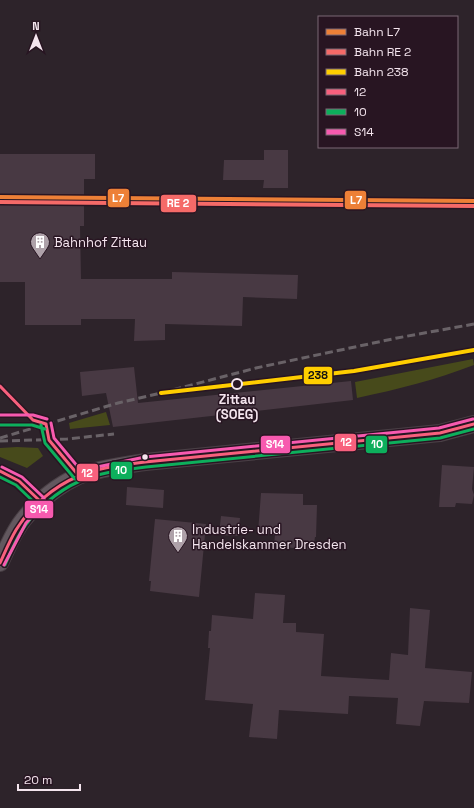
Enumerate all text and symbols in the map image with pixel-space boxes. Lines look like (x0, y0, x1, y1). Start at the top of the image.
north arrow (16, 16, 56, 56)
legend (318, 16, 458, 148)
text: N (32, 19, 40, 33)
text: Bahn L7 (354, 24, 400, 40)
text: Bahn RE 2 (354, 44, 411, 60)
text: Bahn 238 (354, 64, 409, 80)
text: 12 (354, 84, 366, 100)
text: 10 (354, 104, 367, 120)
text: S14 (354, 124, 374, 140)
line badge: L7 (107, 188, 130, 208)
line badge: L7 (344, 190, 367, 210)
text: L7 (112, 191, 124, 205)
text: L7 (350, 193, 362, 207)
line badge: RE 2 (160, 194, 197, 213)
text: RE 2 (167, 196, 190, 210)
building icon: Bahnhof Zittau (29, 231, 51, 259)
place label: Bahnhof Zittau (54, 234, 147, 251)
line badge: 238 (303, 366, 333, 385)
text: 238 (308, 368, 328, 382)
marker: Zittau (SOEG) (231, 378, 243, 390)
place label: Zittau (SOEG) (216, 391, 258, 423)
line badge: 12 (334, 433, 357, 452)
line badge: S14 (260, 435, 291, 454)
text: 12 (340, 435, 352, 449)
line badge: 10 (365, 435, 388, 454)
text: S14 (266, 437, 284, 451)
text: 10 (371, 437, 383, 451)
unlabelled marker (140, 452, 150, 462)
line badge: 10 (110, 461, 133, 480)
line badge: 12 (76, 463, 99, 482)
text: 10 (115, 463, 127, 477)
text: 12 (81, 466, 93, 480)
line badge: S14 (24, 500, 54, 519)
text: S14 (30, 502, 48, 516)
place label: Industrie- und Handelskammer Dresden (192, 521, 347, 553)
building icon: Industrie- und Handelskammer Dresden (167, 525, 189, 553)
scale bar (18, 766, 80, 792)
text: 20 m (24, 772, 52, 788)

